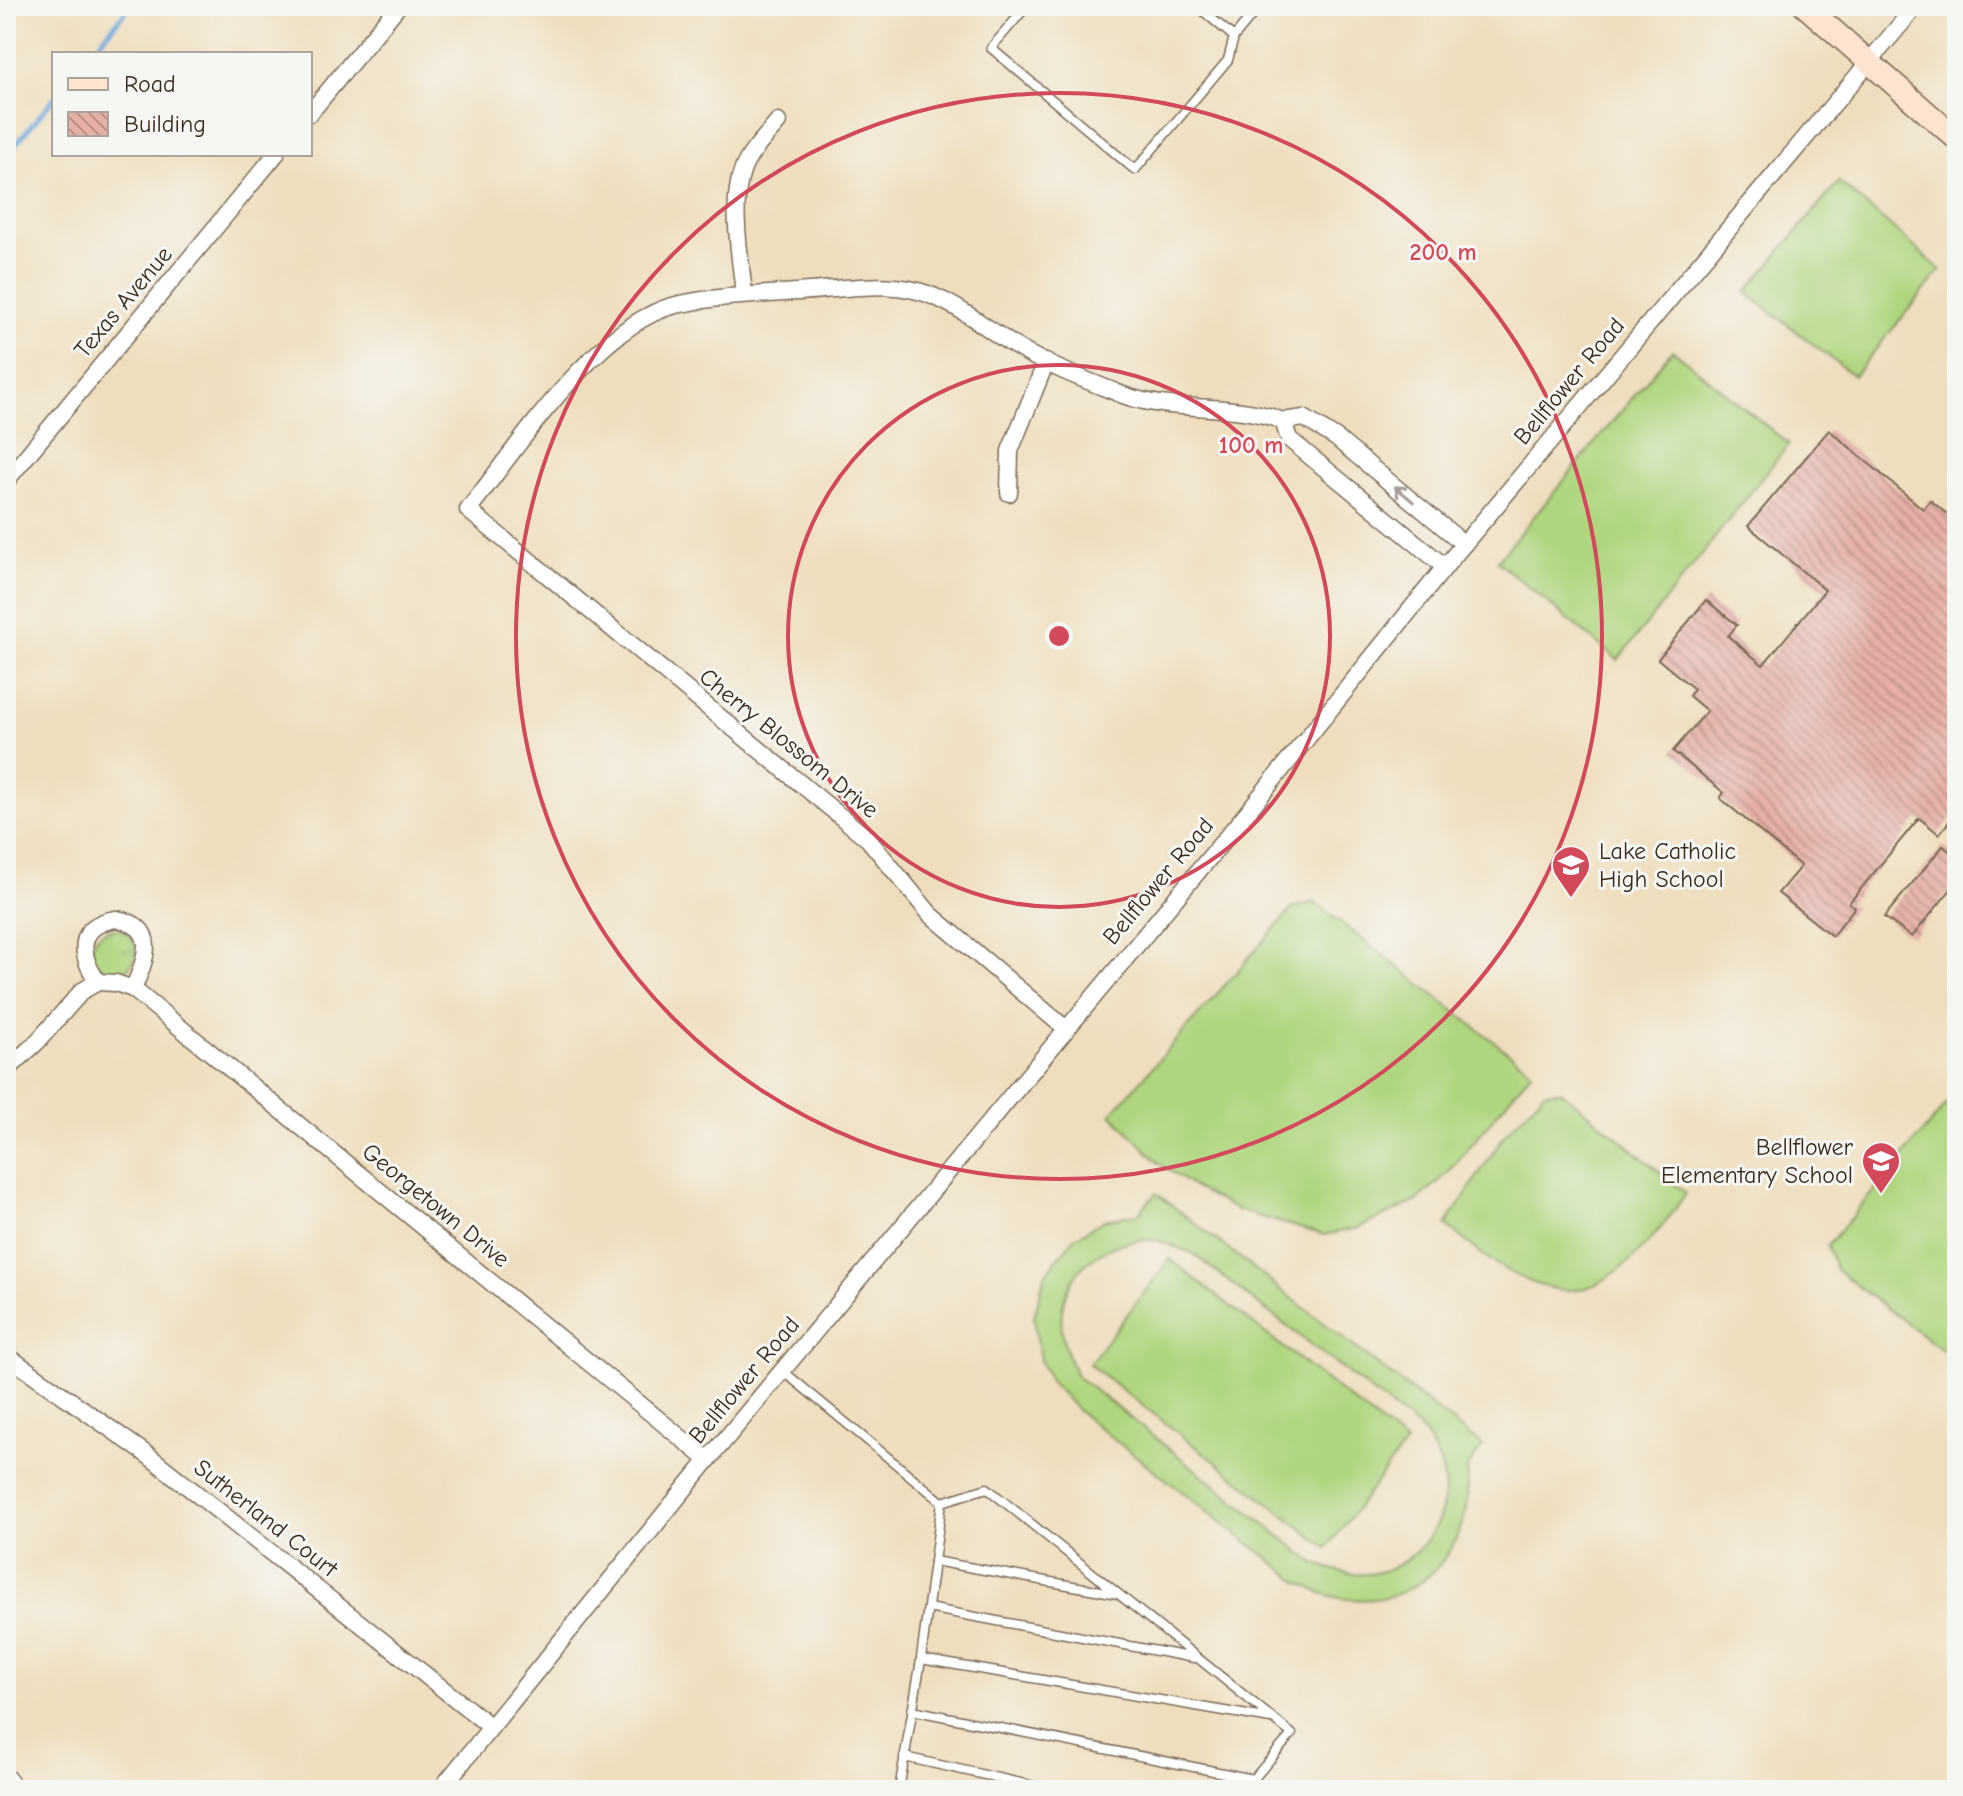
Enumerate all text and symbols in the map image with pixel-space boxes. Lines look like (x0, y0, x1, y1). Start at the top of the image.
legend (52, 52, 312, 156)
text: Road (124, 70, 176, 98)
text: Building (124, 110, 206, 138)
text: 200 m (1409, 238, 1477, 266)
street label: Texas Avenue (68, 241, 178, 363)
street label: Bellflower Road (1508, 312, 1630, 450)
text: 100 m (1219, 431, 1283, 459)
one-way arrow (1393, 486, 1414, 504)
centre of rings (1045, 622, 1073, 650)
street label: Cherry Blossom Drive (694, 662, 884, 824)
street label: Bellflower Road (1097, 812, 1219, 950)
place label: Lake Catholic High School (1599, 837, 1736, 893)
school or university icon: Lake Catholic High School (1550, 844, 1592, 899)
place label: Bellflower Elementary School (1661, 1133, 1853, 1189)
street label: Georgetown Drive (357, 1137, 515, 1273)
school or university icon: Bellflower Elementary School (1860, 1140, 1902, 1195)
street label: Bellflower Road (683, 1311, 805, 1449)
street label: Sutherland Court (189, 1453, 344, 1583)

